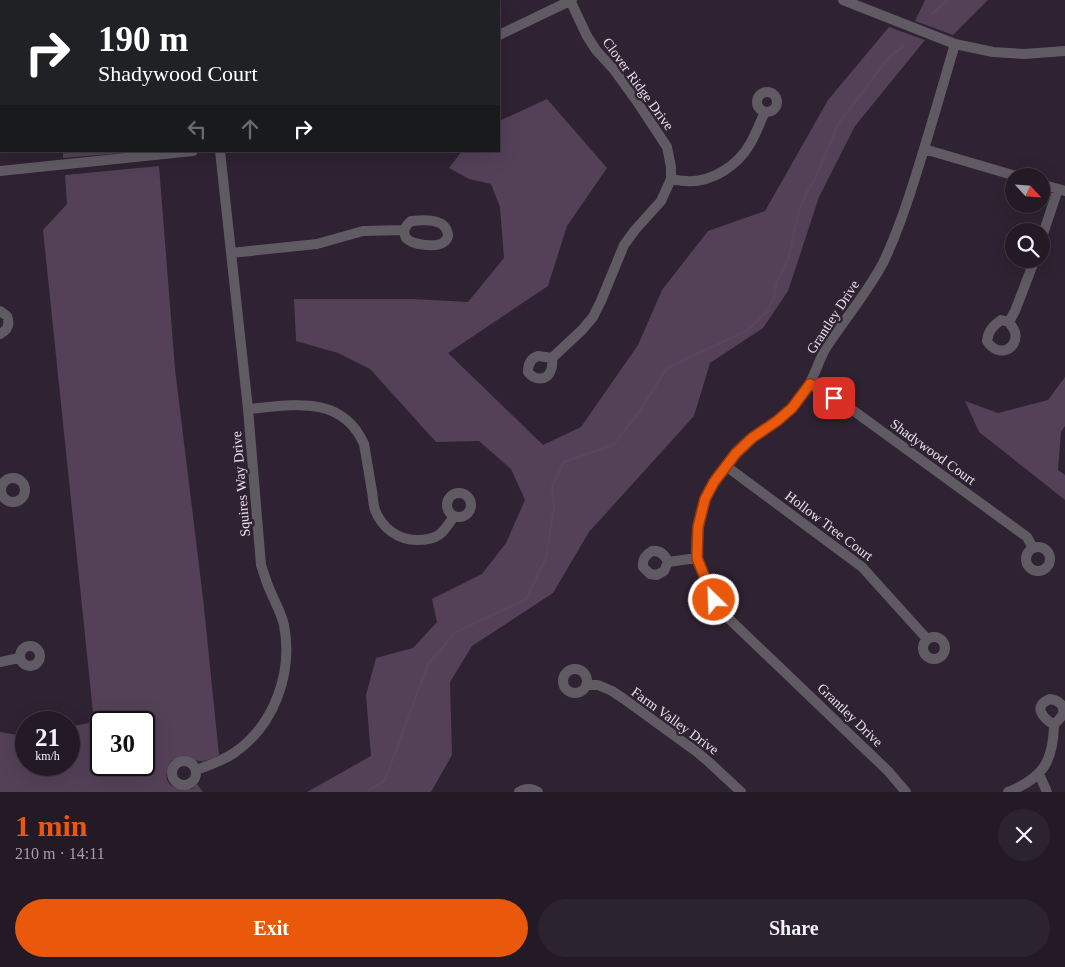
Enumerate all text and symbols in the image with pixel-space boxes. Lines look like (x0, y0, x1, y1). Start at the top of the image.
icon: right (15, 20, 80, 85)
text: 190 m (98, 20, 188, 59)
street label: Clover Ridge Drive (599, 35, 677, 133)
text: Shadywood Court (98, 61, 258, 86)
icon: left (183, 115, 211, 143)
icon: ahead (236, 115, 264, 143)
icon: right (289, 115, 317, 143)
north arrow (1005, 168, 1050, 212)
map controls (1005, 168, 1050, 268)
button: search (1005, 223, 1050, 268)
street label: Grantley Drive (804, 278, 862, 356)
pin (813, 377, 855, 419)
icon: arrive (820, 384, 848, 412)
street label: Shadywood Court (888, 416, 979, 488)
street label: Squires Way Drive (229, 431, 253, 537)
street label: Hollow Tree Court (782, 488, 876, 564)
position arrow (687, 573, 739, 625)
street label: Grantley Drive (814, 680, 886, 750)
street label: Farm Valley Drive (629, 684, 721, 758)
speed limit sign: 30 (90, 711, 155, 776)
text: 21 (35, 724, 60, 751)
text: km/h (35, 749, 60, 763)
text: 1 min (15, 809, 88, 842)
button: close (998, 809, 1050, 861)
text: 210 m · 14:11 (15, 845, 105, 862)
button: Exit (15, 899, 528, 957)
button: Share (538, 899, 1050, 957)

